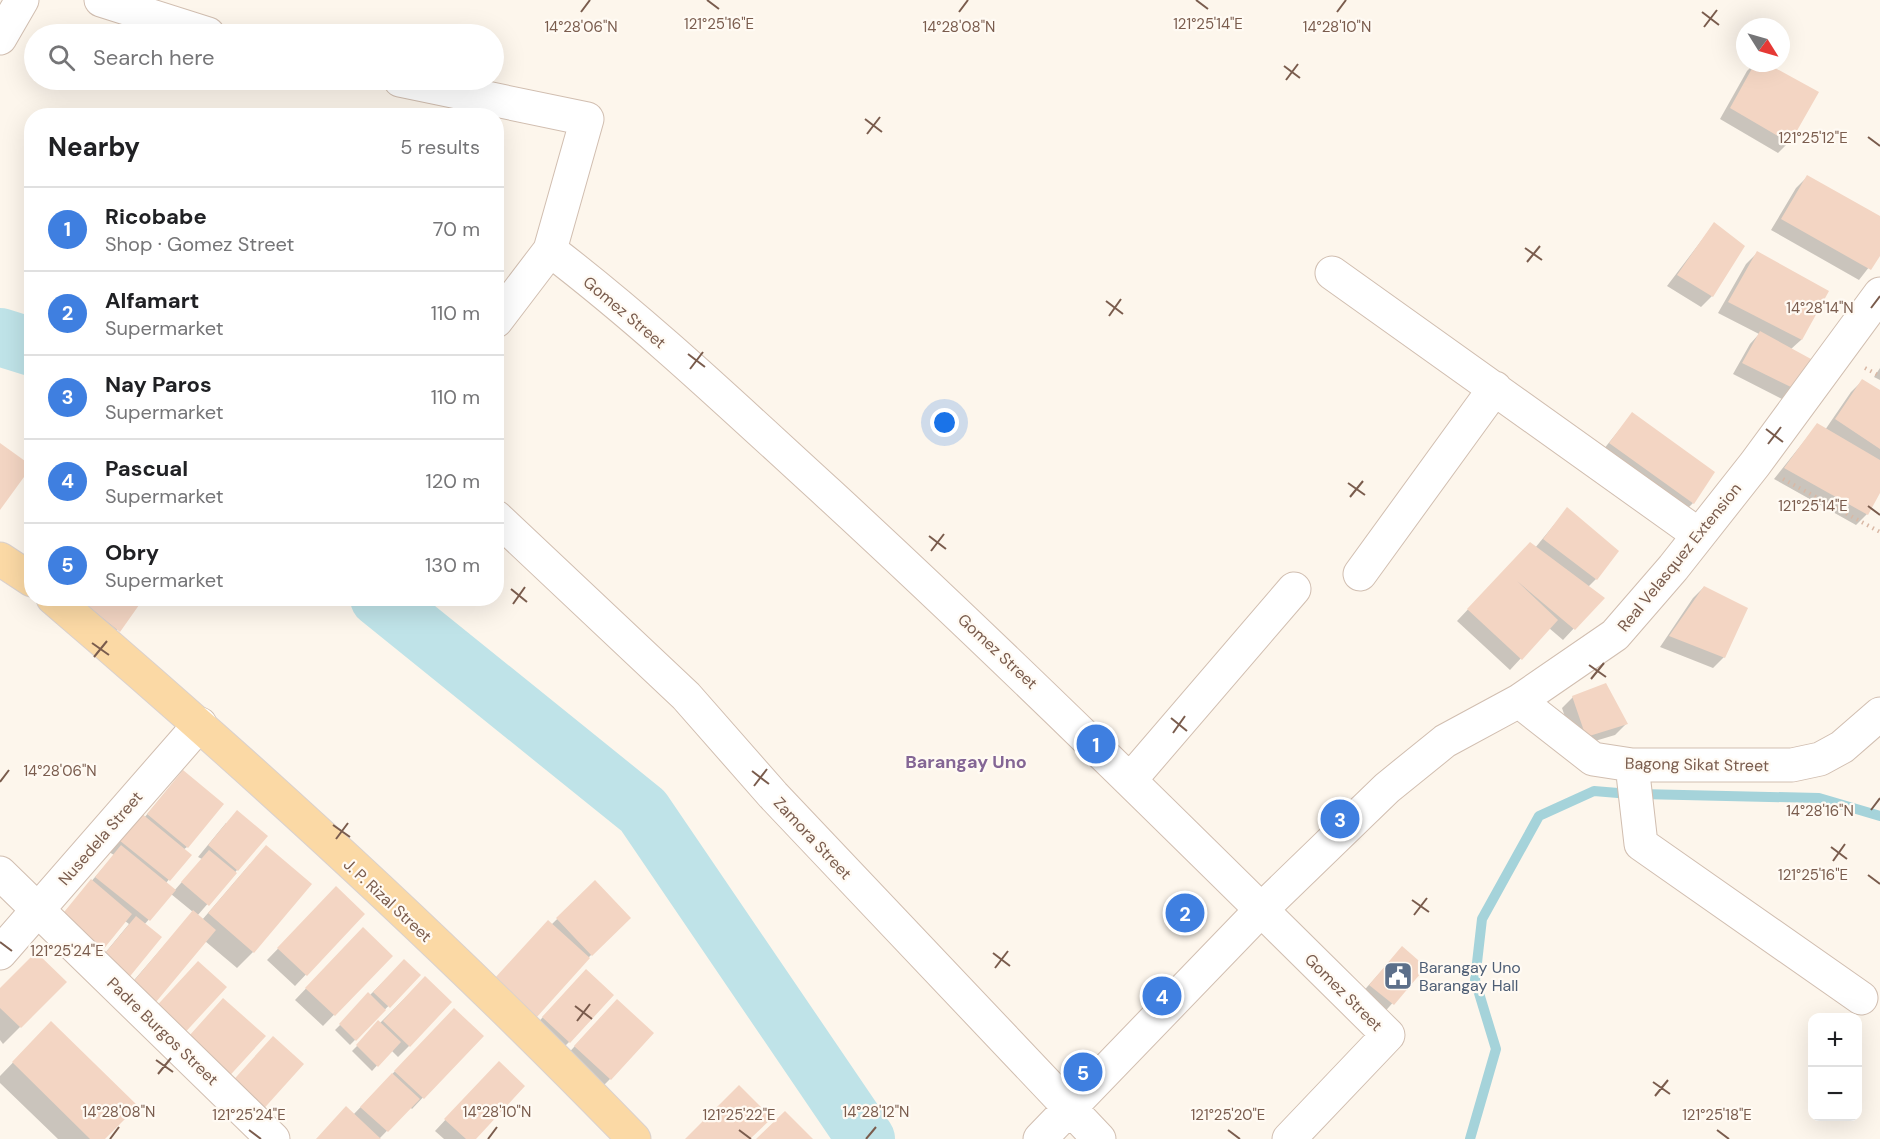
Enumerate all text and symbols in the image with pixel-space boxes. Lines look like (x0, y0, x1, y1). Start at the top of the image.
text: 121°25'16"E (684, 14, 754, 34)
text: 121°25'14"E (1173, 14, 1243, 34)
text: 14°28'06"N (544, 17, 618, 37)
text: 14°28'08"N (923, 17, 995, 37)
text: 14°28'10"N (1303, 17, 1371, 37)
north arrow (1736, 18, 1790, 72)
search box (24, 24, 504, 90)
icon: search (45, 41, 78, 74)
text: Search here (93, 43, 214, 72)
text: 121°25'12"E (1778, 128, 1848, 148)
text: Nearby (48, 130, 140, 164)
text: 5 results (400, 134, 480, 160)
text: Ricobabe (105, 202, 207, 231)
text: 1 (64, 216, 71, 242)
text: 70 m (433, 216, 480, 242)
text: Shop · Gomez Street (105, 231, 294, 257)
street label: Gomez Street (579, 272, 670, 353)
text: Alfamart (105, 286, 199, 315)
text: 14°28'14"N (1786, 298, 1854, 318)
text: 2 (62, 300, 73, 326)
text: 110 m (431, 300, 480, 326)
text: Supermarket (105, 315, 224, 341)
text: Nay Paros (105, 370, 212, 399)
text: 3 (61, 384, 74, 410)
text: 110 m (431, 384, 480, 410)
text: Supermarket (105, 399, 224, 425)
your location (930, 408, 959, 437)
text: Pascual (105, 454, 188, 483)
text: 4 (61, 468, 74, 494)
text: 120 m (426, 468, 480, 494)
street label: Real Velasquez Extension (1613, 479, 1746, 636)
text: Supermarket (105, 483, 224, 509)
text: 121°25'14"E (1778, 496, 1848, 516)
text: Obry (105, 538, 159, 567)
text: 5 (61, 552, 74, 578)
text: 130 m (425, 552, 480, 578)
text: Supermarket (105, 567, 224, 593)
street label: Gomez Street (953, 609, 1042, 694)
pin: 1 (1076, 722, 1116, 766)
district label: Barangay Uno (905, 750, 1027, 774)
street label: Bagong Sikat Street (1625, 753, 1769, 776)
text: 14°28'06"N (23, 761, 97, 781)
street label: Nusedela Street (54, 787, 147, 890)
street label: Zamora Street (769, 793, 856, 884)
pin: 3 (1320, 796, 1360, 842)
text: 14°28'16"N (1786, 801, 1854, 821)
street label: J. P. Rizal Street (339, 854, 436, 947)
text: 121°25'16"E (1778, 865, 1848, 885)
pin: 2 (1166, 890, 1204, 936)
text: 121°25'24"E (30, 941, 104, 961)
street label: Gomez Street (1300, 949, 1387, 1036)
place label: Barangay Uno Barangay Hall (1419, 957, 1521, 996)
public building icon: Barangay Uno Barangay Hall (1382, 960, 1414, 992)
street label: Padre Burgos Street (103, 973, 223, 1090)
pin: 4 (1142, 974, 1182, 1018)
map controls (1808, 1013, 1862, 1121)
button: + (1808, 1013, 1862, 1067)
pin: 5 (1064, 1050, 1102, 1094)
button: − (1808, 1067, 1862, 1121)
text: 14°28'08"N (83, 1102, 155, 1122)
text: 14°28'10"N (463, 1102, 531, 1122)
text: 14°28'12"N (843, 1102, 909, 1122)
text: 121°25'24"E (212, 1105, 286, 1125)
text: 121°25'22"E (702, 1105, 776, 1125)
text: 121°25'20"E (1191, 1105, 1265, 1125)
text: 121°25'18"E (1682, 1105, 1752, 1125)

